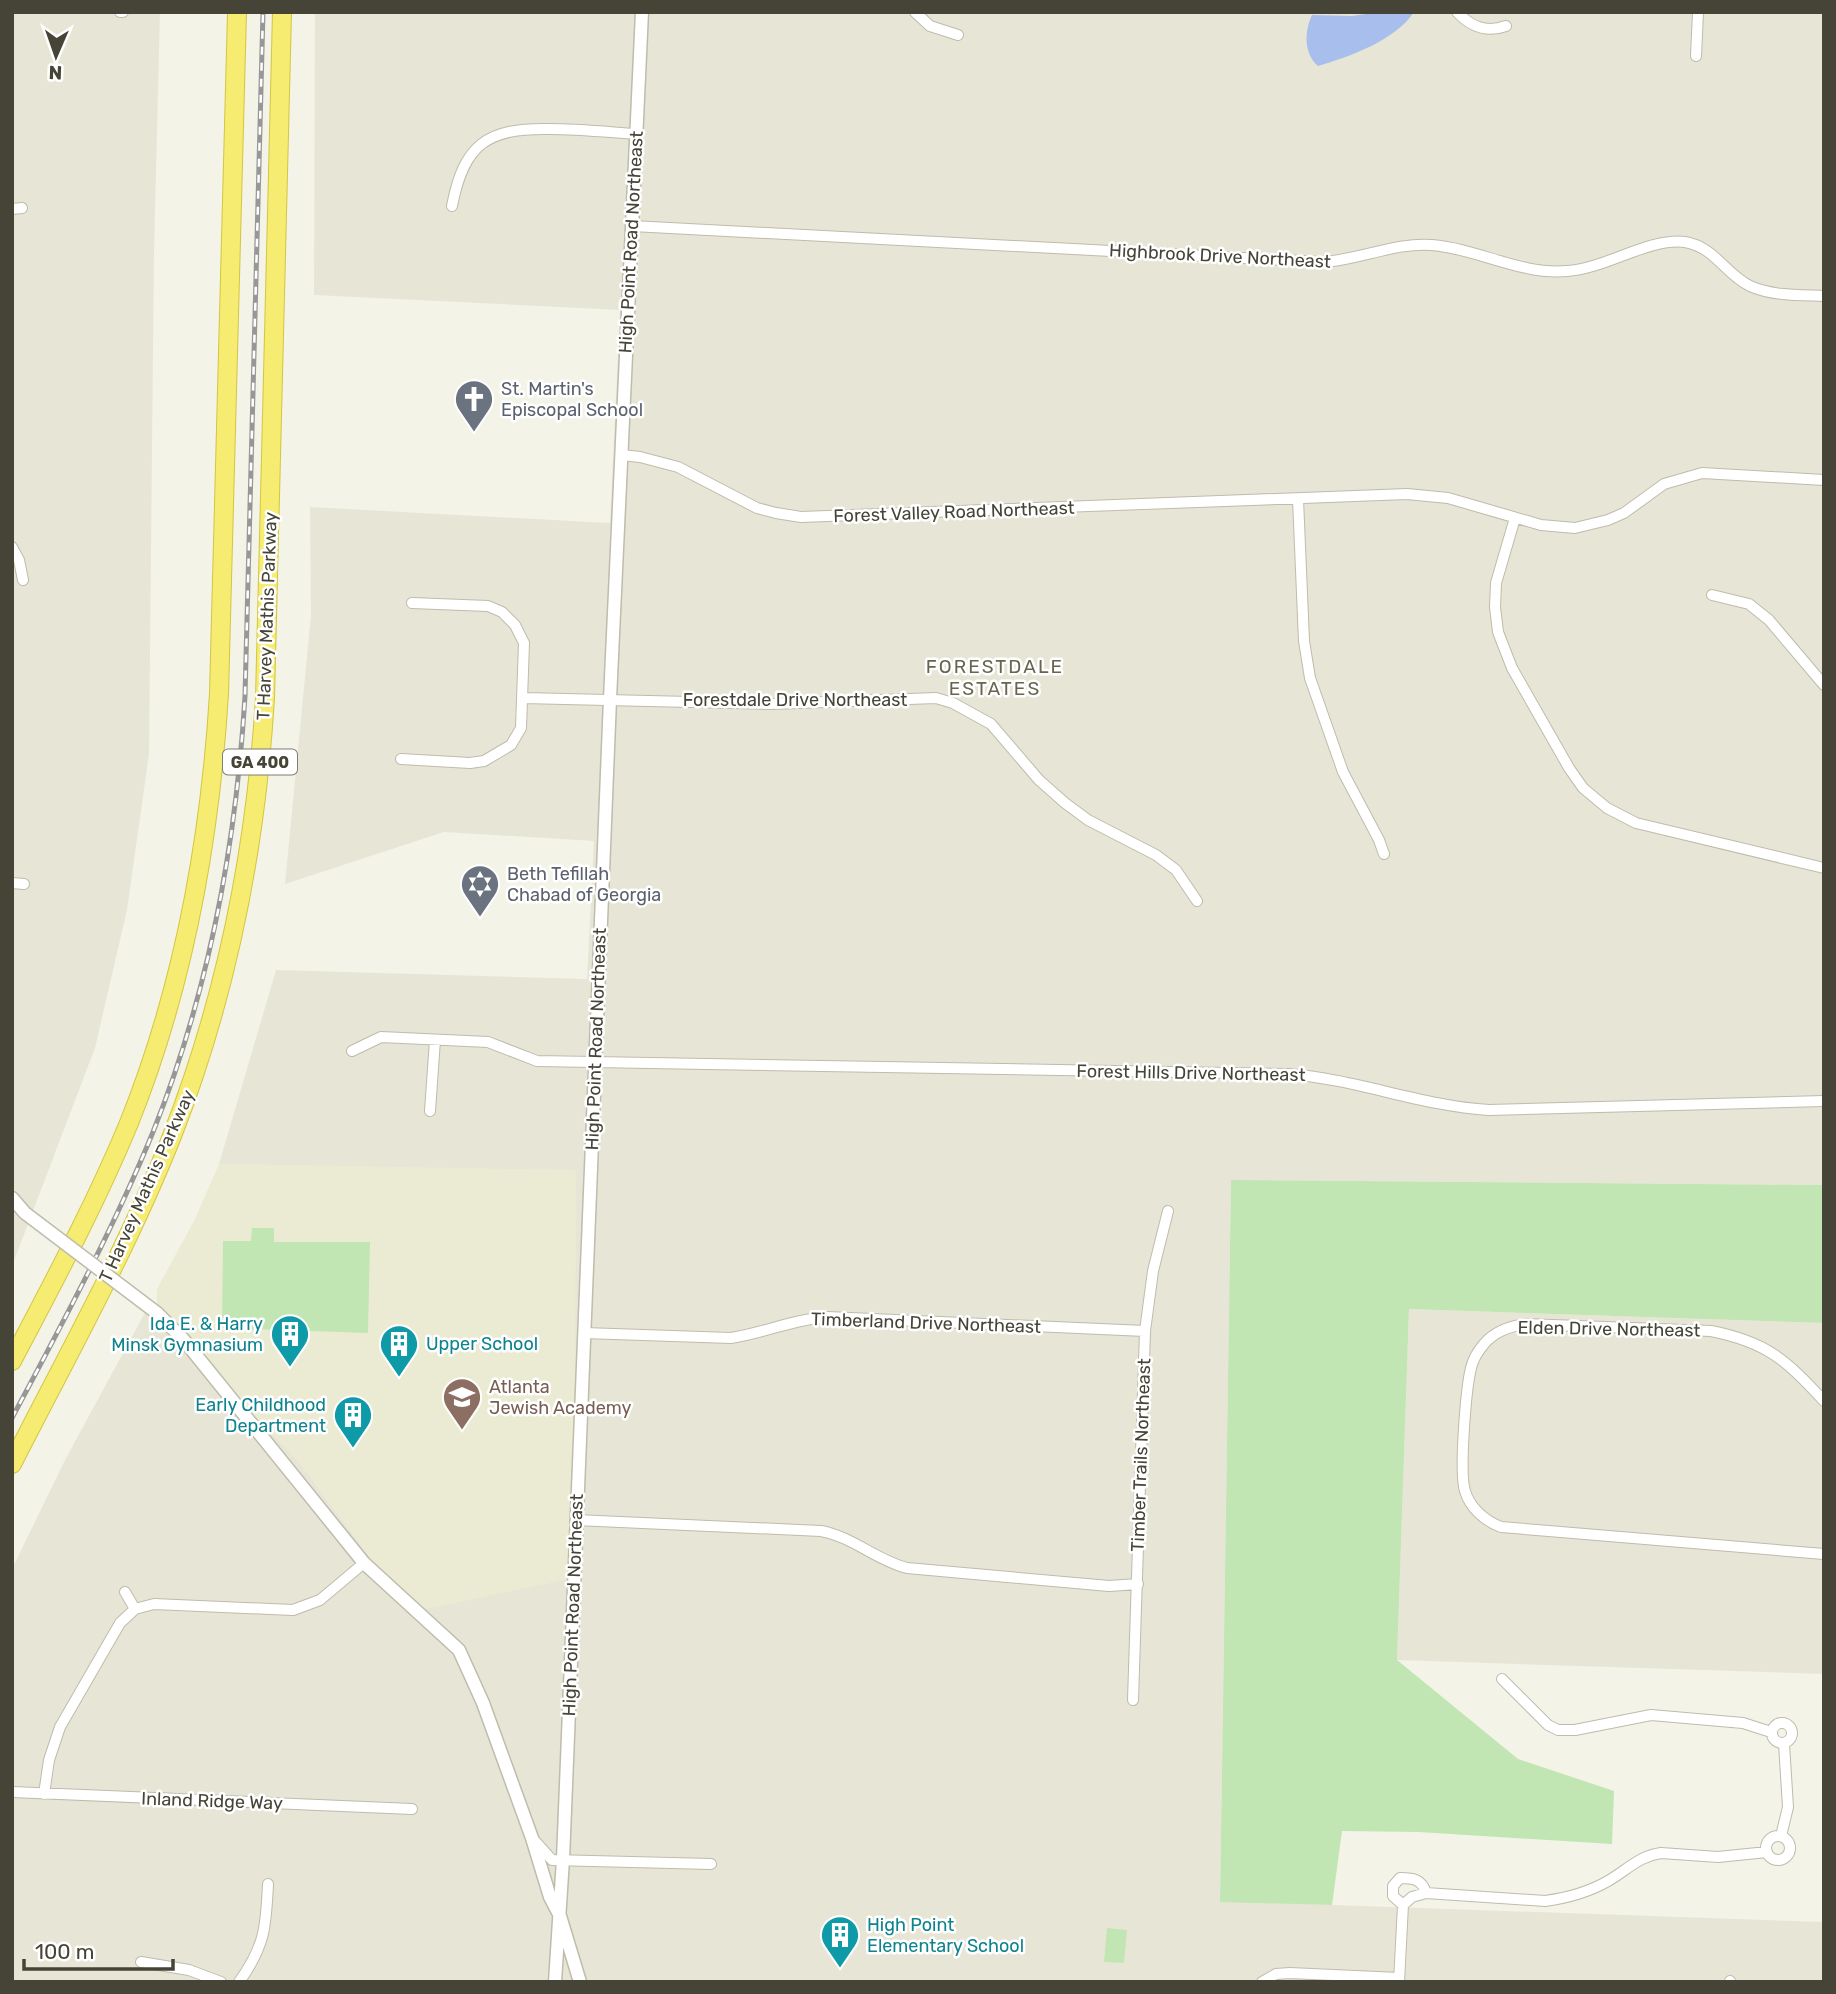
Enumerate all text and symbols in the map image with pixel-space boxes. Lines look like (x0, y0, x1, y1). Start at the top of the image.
north arrow (21, 21, 91, 91)
text: N (48, 61, 63, 84)
street label: High Point Road Northeast (614, 130, 648, 354)
street label: Highbrook Drive Northeast (1109, 239, 1331, 273)
church icon: St. Martin's Episcopal School (453, 378, 495, 433)
place label: St. Martin's Episcopal School (501, 378, 643, 421)
street label: Forest Valley Road Northeast (833, 497, 1075, 527)
street label: T Harvey Mathis Parkway (252, 511, 282, 721)
district label: FORESTDALE ESTATES (926, 655, 1064, 700)
street label: Forestdale Drive Northeast (683, 689, 907, 711)
road number: GA 400 (223, 750, 297, 775)
synagogue icon: Beth Tefillah Chabad of Georgia (459, 863, 501, 918)
place label: Beth Tefillah Chabad of Georgia (507, 863, 661, 906)
street label: High Point Road Northeast (581, 927, 611, 1151)
street label: Forest Hills Drive Northeast (1076, 1060, 1306, 1086)
street label: T Harvey Mathis Parkway (95, 1086, 199, 1286)
street label: Timberland Drive Northeast (811, 1308, 1041, 1338)
place label: Ida E. & Harry Minsk Gymnasium (111, 1313, 263, 1356)
building icon: Ida E. & Harry Minsk Gymnasium (269, 1313, 311, 1368)
street label: Elden Drive Northeast (1517, 1316, 1701, 1342)
building icon: Upper School (378, 1323, 420, 1378)
place label: Upper School (426, 1333, 538, 1355)
street label: Timber Trails Northeast (1127, 1358, 1155, 1552)
school or university icon: Atlanta Jewish Academy (441, 1376, 483, 1431)
place label: Atlanta Jewish Academy (489, 1376, 631, 1419)
place label: Early Childhood Department (195, 1394, 326, 1437)
building icon: Early Childhood Department (332, 1394, 374, 1449)
street label: High Point Road Northeast (558, 1493, 588, 1717)
street label: Inland Ridge Way (141, 1788, 283, 1814)
building icon: High Point Elementary School (819, 1914, 861, 1969)
place label: High Point Elementary School (867, 1914, 1024, 1957)
scale bar (24, 1927, 173, 1971)
text: 100 m (35, 1939, 94, 1964)

